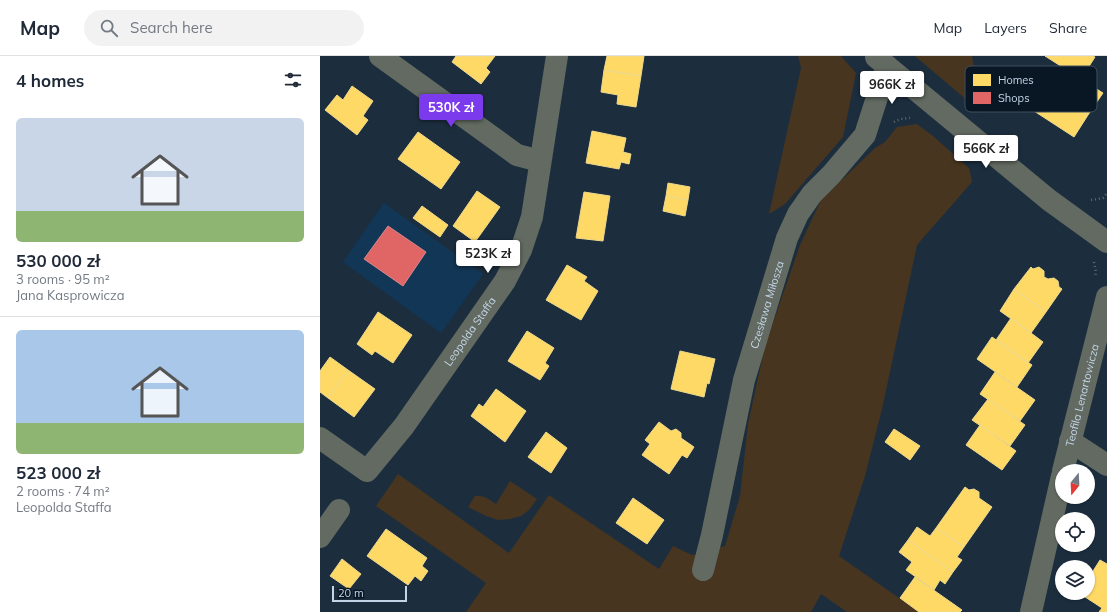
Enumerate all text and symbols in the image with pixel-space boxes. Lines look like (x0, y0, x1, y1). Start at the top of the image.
search box (84, 10, 364, 46)
text: Map (20, 16, 60, 40)
icon: search (98, 17, 120, 39)
text: Search here (130, 18, 213, 37)
text: Map (933, 19, 962, 37)
text: Layers (984, 19, 1027, 37)
text: Share (1049, 19, 1087, 37)
legend (965, 66, 1097, 112)
icon: filters (282, 69, 304, 91)
text: 4 homes (16, 70, 84, 91)
pin: 966K zł (855, 71, 929, 105)
text: Homes (998, 73, 1034, 87)
text: 966K zł (869, 76, 915, 92)
text: Shops (998, 91, 1030, 105)
pin: 530K zł (414, 94, 488, 128)
text: 530K zł (428, 99, 474, 115)
pin: 566K zł (949, 135, 1023, 169)
text: 566K zł (963, 140, 1009, 156)
icon: home (124, 144, 196, 216)
pin: 523K zł (451, 240, 525, 274)
text: 523K zł (465, 245, 511, 261)
text: 530 000 zł (16, 250, 100, 271)
street label: Czesława Miłosza (747, 259, 787, 350)
text: 3 rooms · 95 m² (16, 271, 110, 287)
text: Jana Kasprowicza (16, 287, 124, 303)
street label: Leopolda Staffa (441, 294, 499, 369)
street label: Teofila Lenartowicza (1062, 342, 1102, 448)
icon: home (124, 356, 196, 428)
text: 523 000 zł (16, 462, 100, 483)
north arrow (1055, 464, 1095, 504)
map controls (1055, 464, 1095, 600)
text: 2 rooms · 74 m² (16, 483, 110, 499)
text: Leopolda Staffa (16, 499, 112, 515)
button: locate (1055, 512, 1095, 552)
button: layers (1055, 560, 1095, 600)
scale bar (332, 584, 407, 603)
text: 20 m (338, 586, 364, 600)

